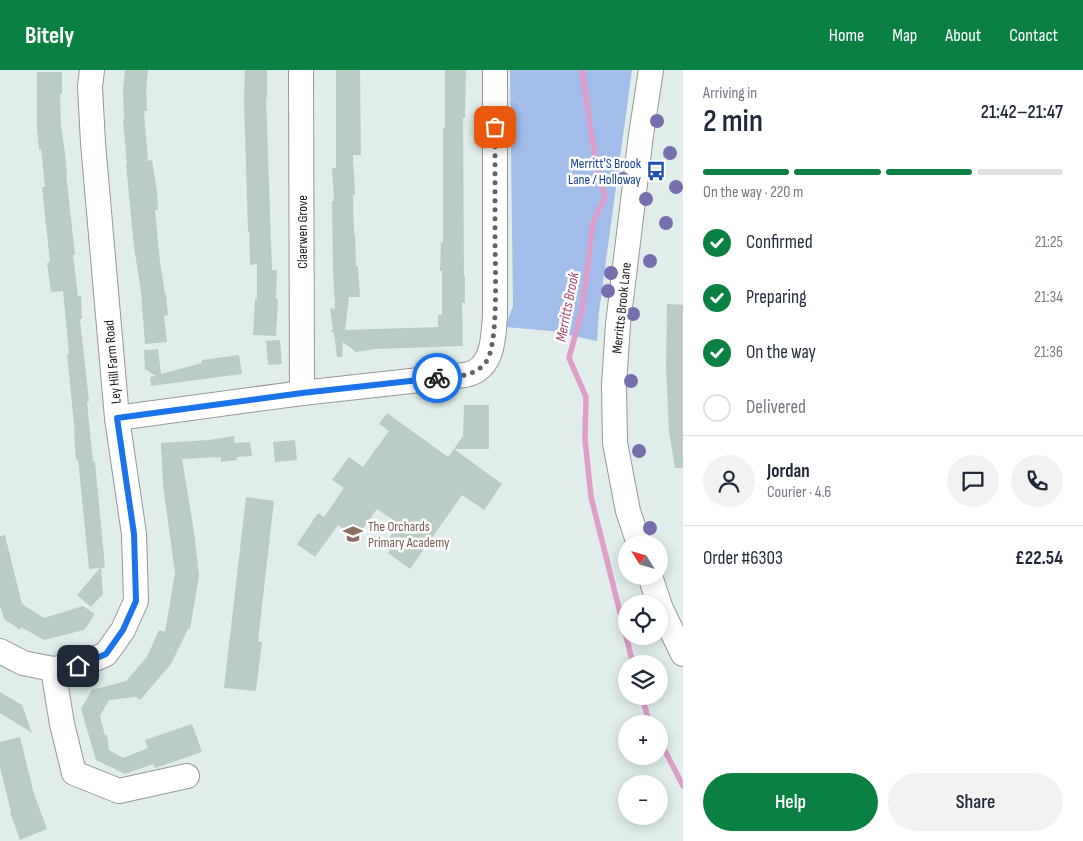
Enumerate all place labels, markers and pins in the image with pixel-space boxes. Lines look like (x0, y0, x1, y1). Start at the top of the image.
pin (474, 106, 516, 148)
place label: Merritt'S Brook Lane / Holloway (568, 155, 642, 188)
bus stop icon: Merritt'S Brook Lane / Holloway (645, 160, 667, 182)
place label: The Orchards Primary Academy (368, 518, 450, 551)
school or university icon: The Orchards Primary Academy (342, 523, 364, 545)
pin (57, 645, 99, 687)

